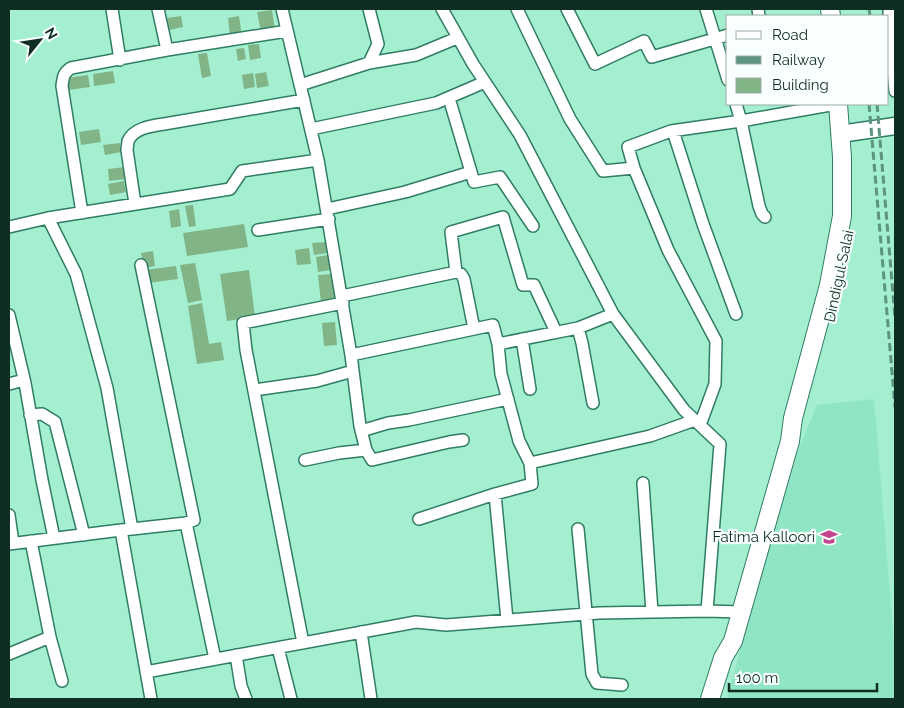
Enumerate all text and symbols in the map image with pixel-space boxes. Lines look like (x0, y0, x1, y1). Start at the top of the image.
north arrow (15, 15, 65, 65)
legend (726, 15, 889, 105)
text: N (42, 25, 61, 42)
text: Road (772, 26, 808, 44)
text: Railway (772, 51, 825, 69)
text: Building (772, 76, 829, 94)
street label: Dindigul Salai (820, 228, 858, 324)
school or university icon: Fatima Kalloori (819, 527, 839, 547)
place label: Fatima Kalloori (713, 528, 815, 546)
scale bar (729, 660, 876, 692)
text: 100 m (736, 669, 778, 687)

